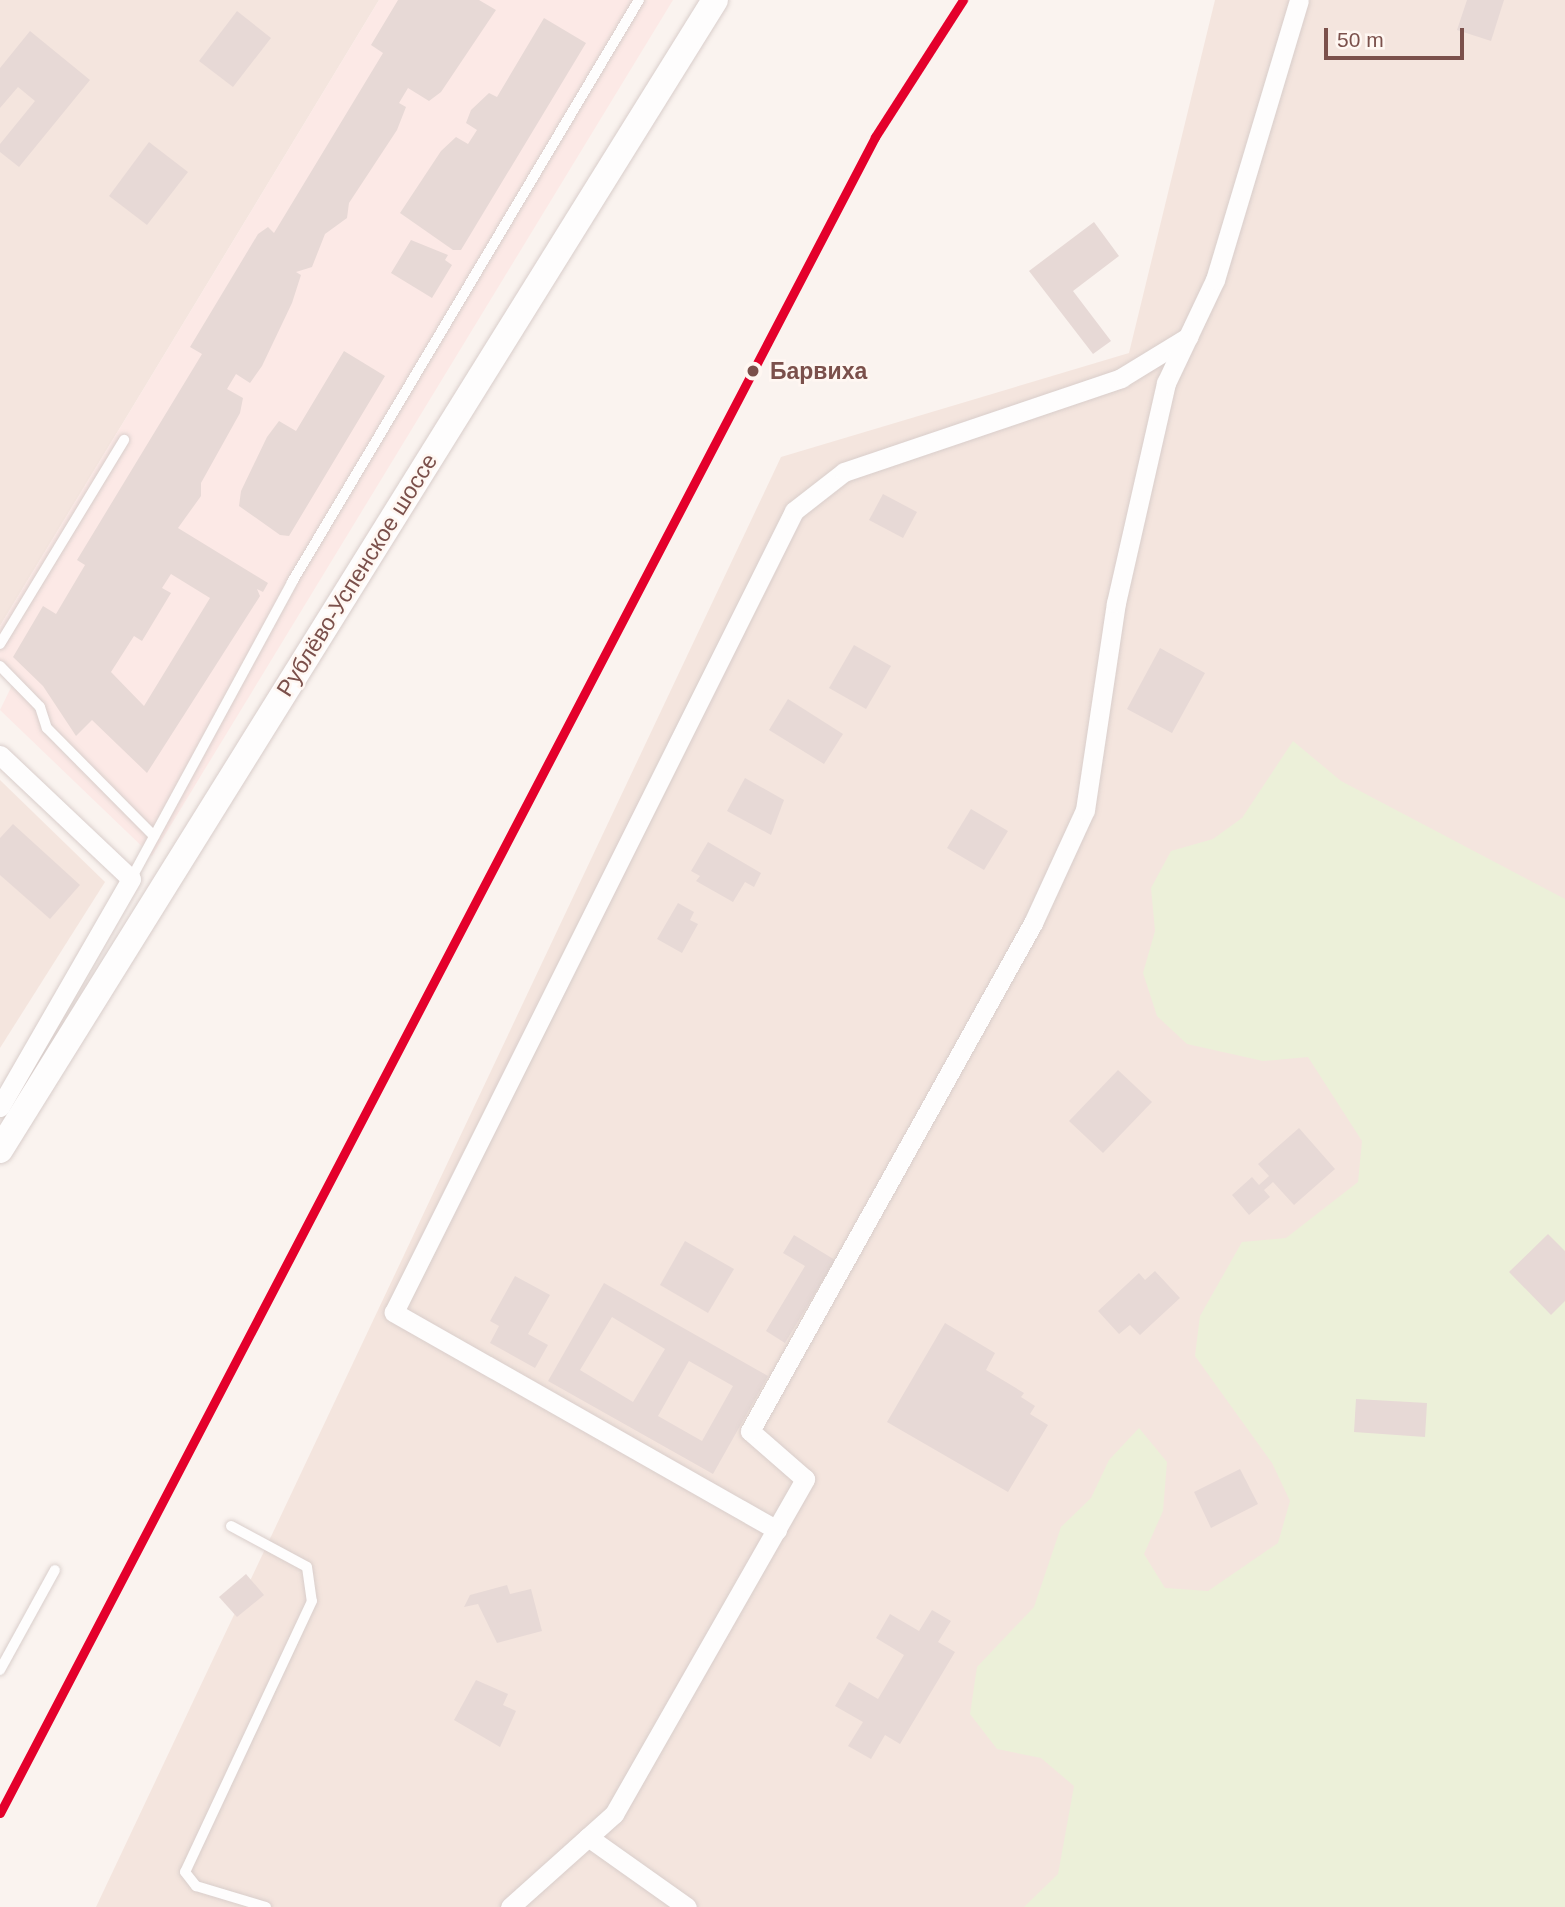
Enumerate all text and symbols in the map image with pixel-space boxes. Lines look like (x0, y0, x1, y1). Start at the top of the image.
scale bar (1327, 14, 1467, 58)
text: 50 m (1337, 28, 1384, 51)
place label: Барвиха (770, 357, 867, 385)
marker: Барвиха (742, 360, 764, 382)
street label: Рублёво-Успенское шоссе (271, 448, 443, 702)

